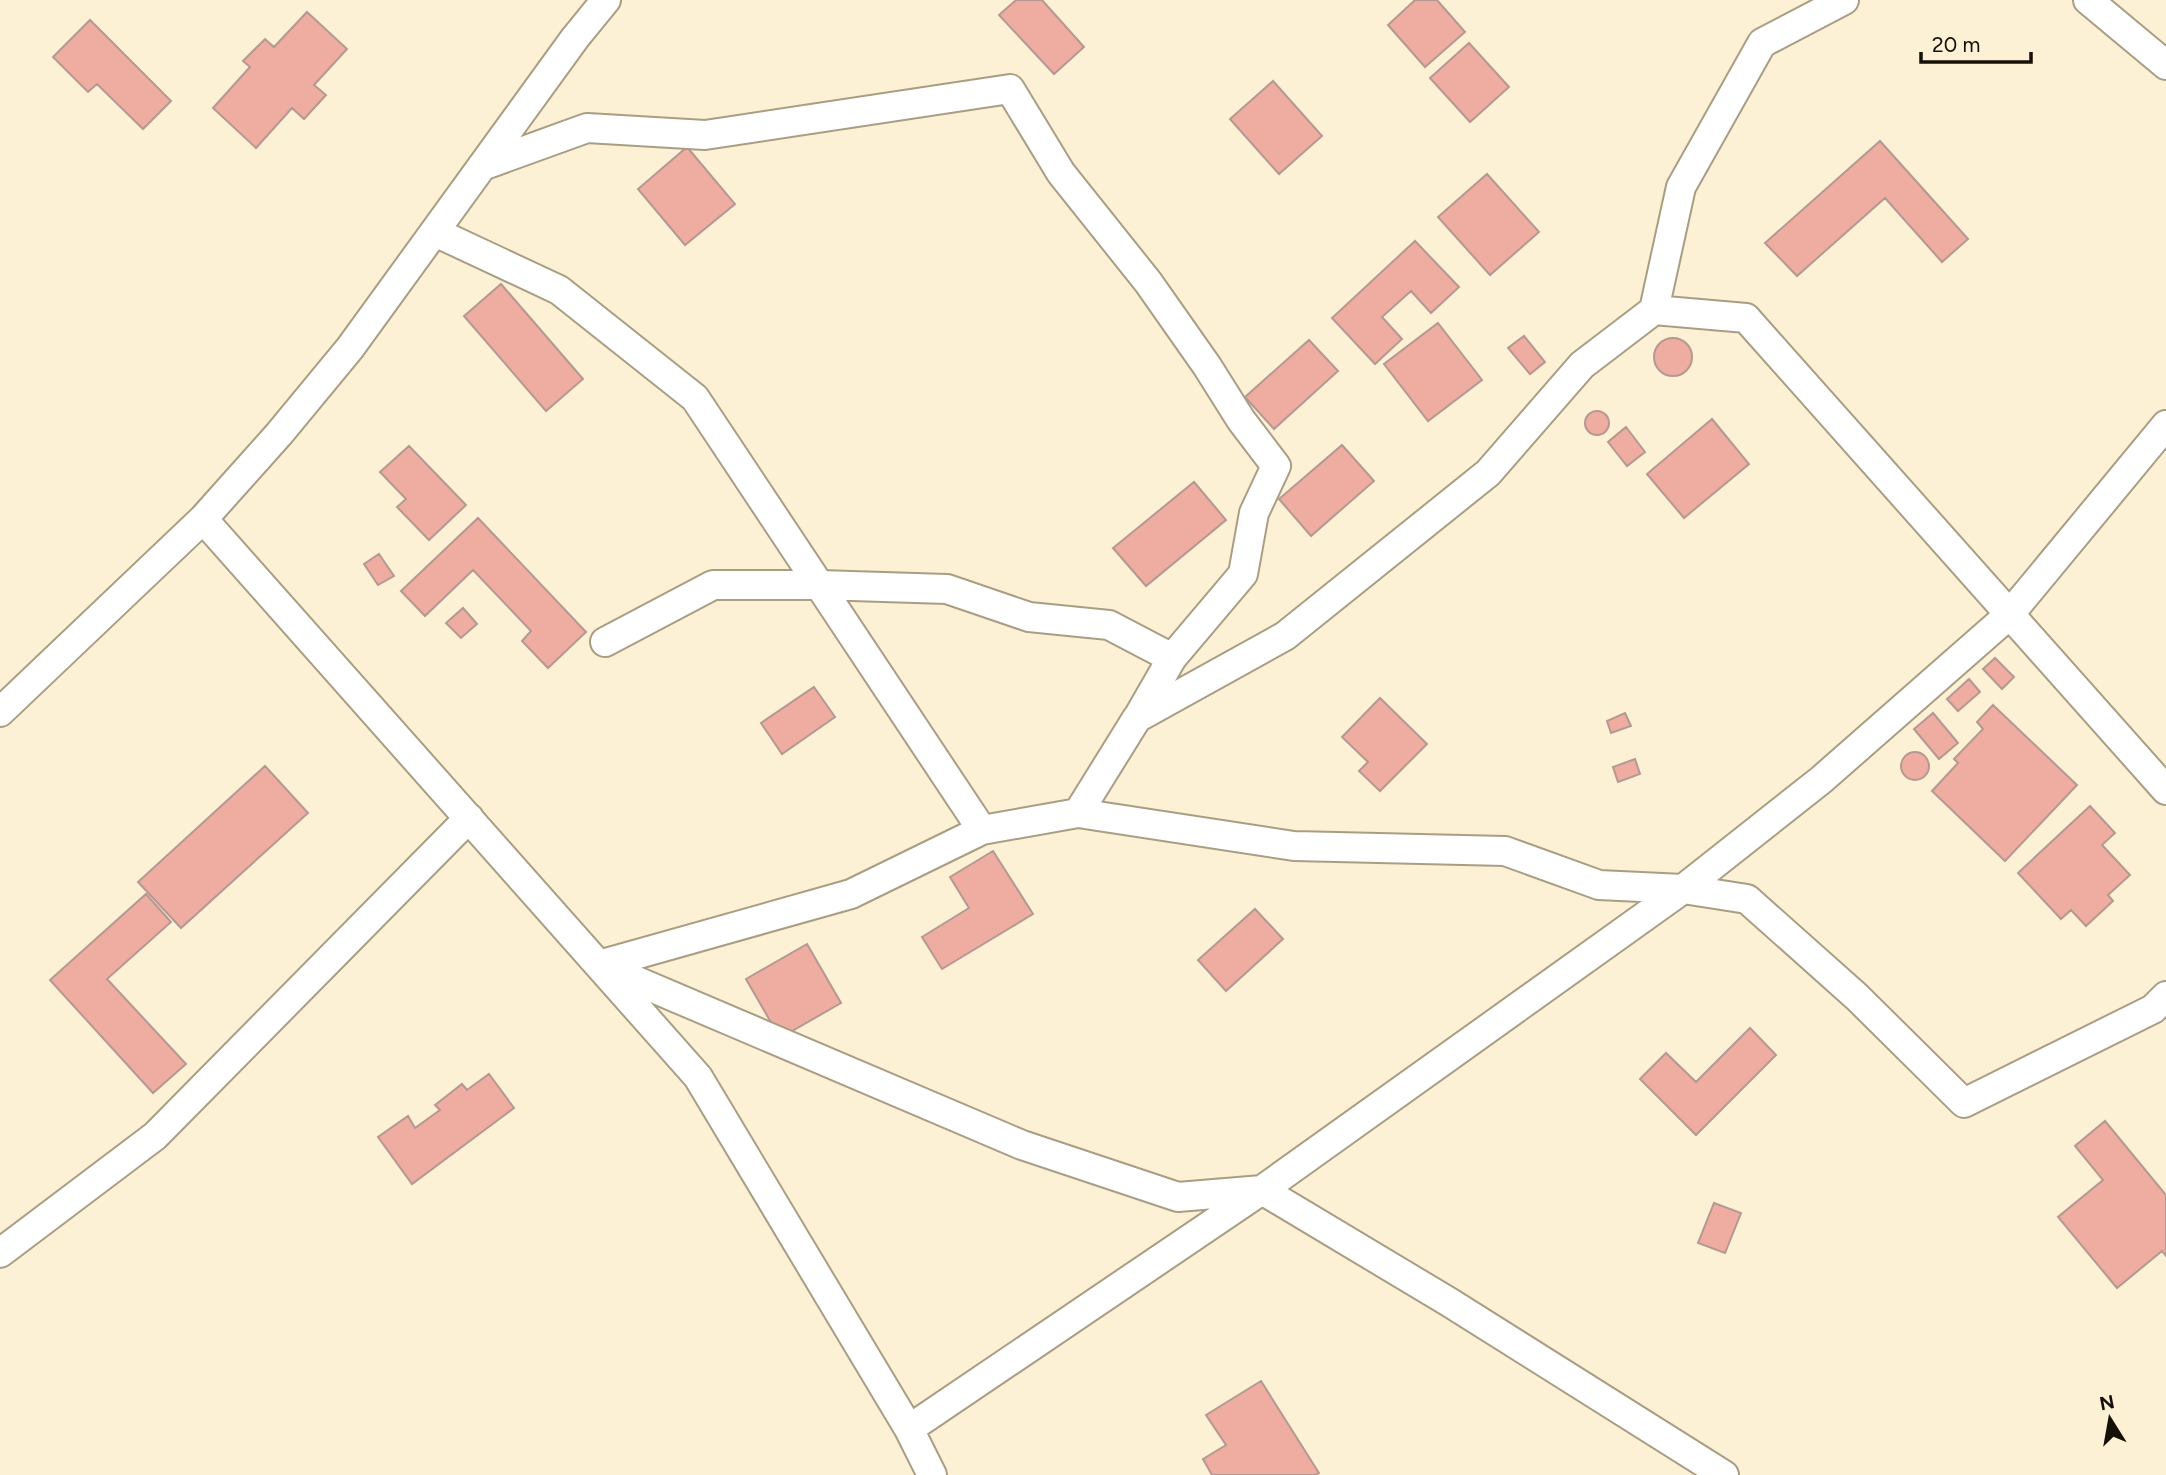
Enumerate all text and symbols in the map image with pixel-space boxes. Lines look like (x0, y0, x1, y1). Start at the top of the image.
scale bar (1921, 21, 2031, 65)
text: 20 m (1932, 32, 1980, 57)
north arrow (2075, 1384, 2145, 1454)
text: N (2097, 1390, 2116, 1415)

